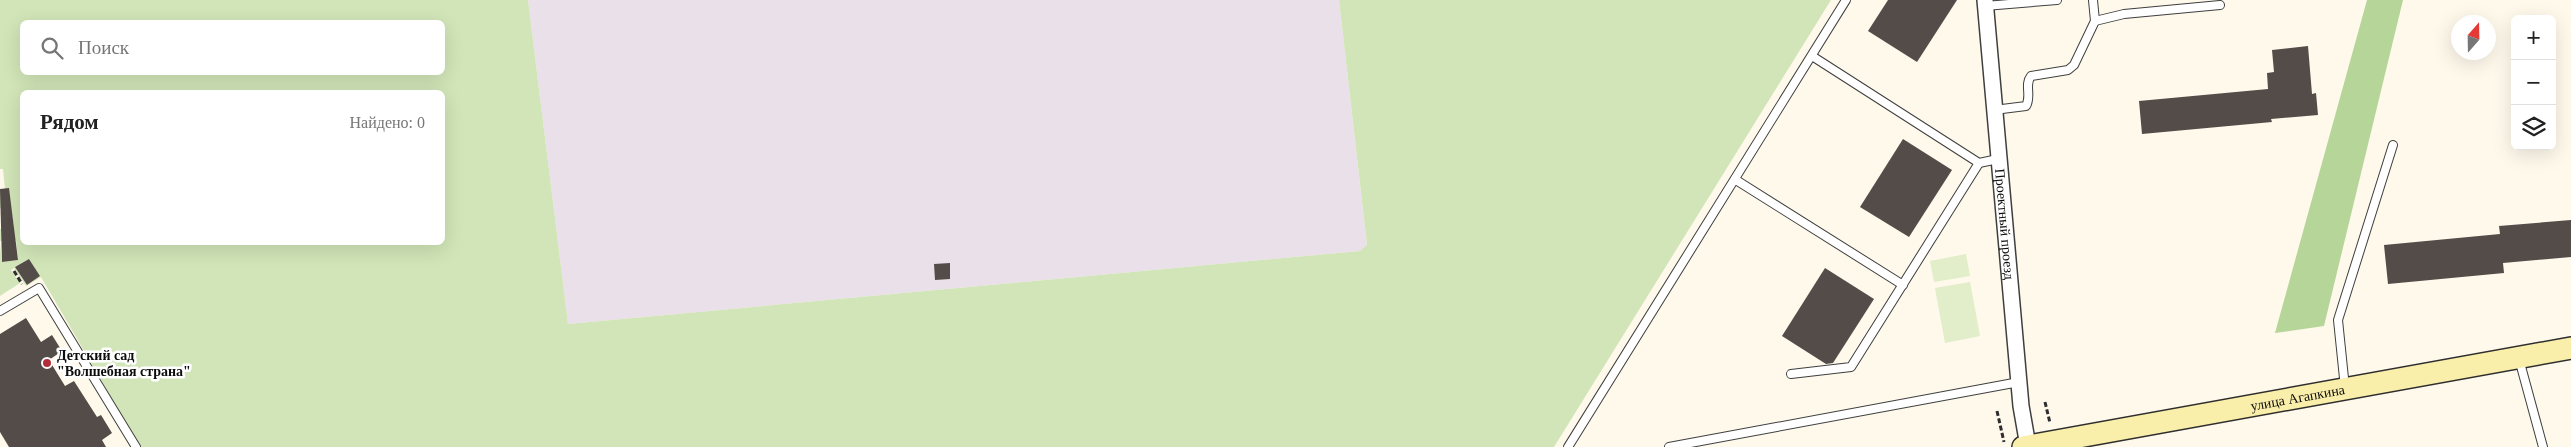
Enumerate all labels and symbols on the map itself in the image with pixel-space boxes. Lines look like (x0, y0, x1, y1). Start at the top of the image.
north arrow (2451, 15, 2496, 60)
street label: Проектный проезд (1992, 168, 2017, 280)
place label: Детский сад "Волшебная страна" (57, 348, 191, 379)
marker: Детский сад "Волшебная страна" (41, 357, 53, 369)
street label: улица Агапкина (2249, 382, 2347, 414)

